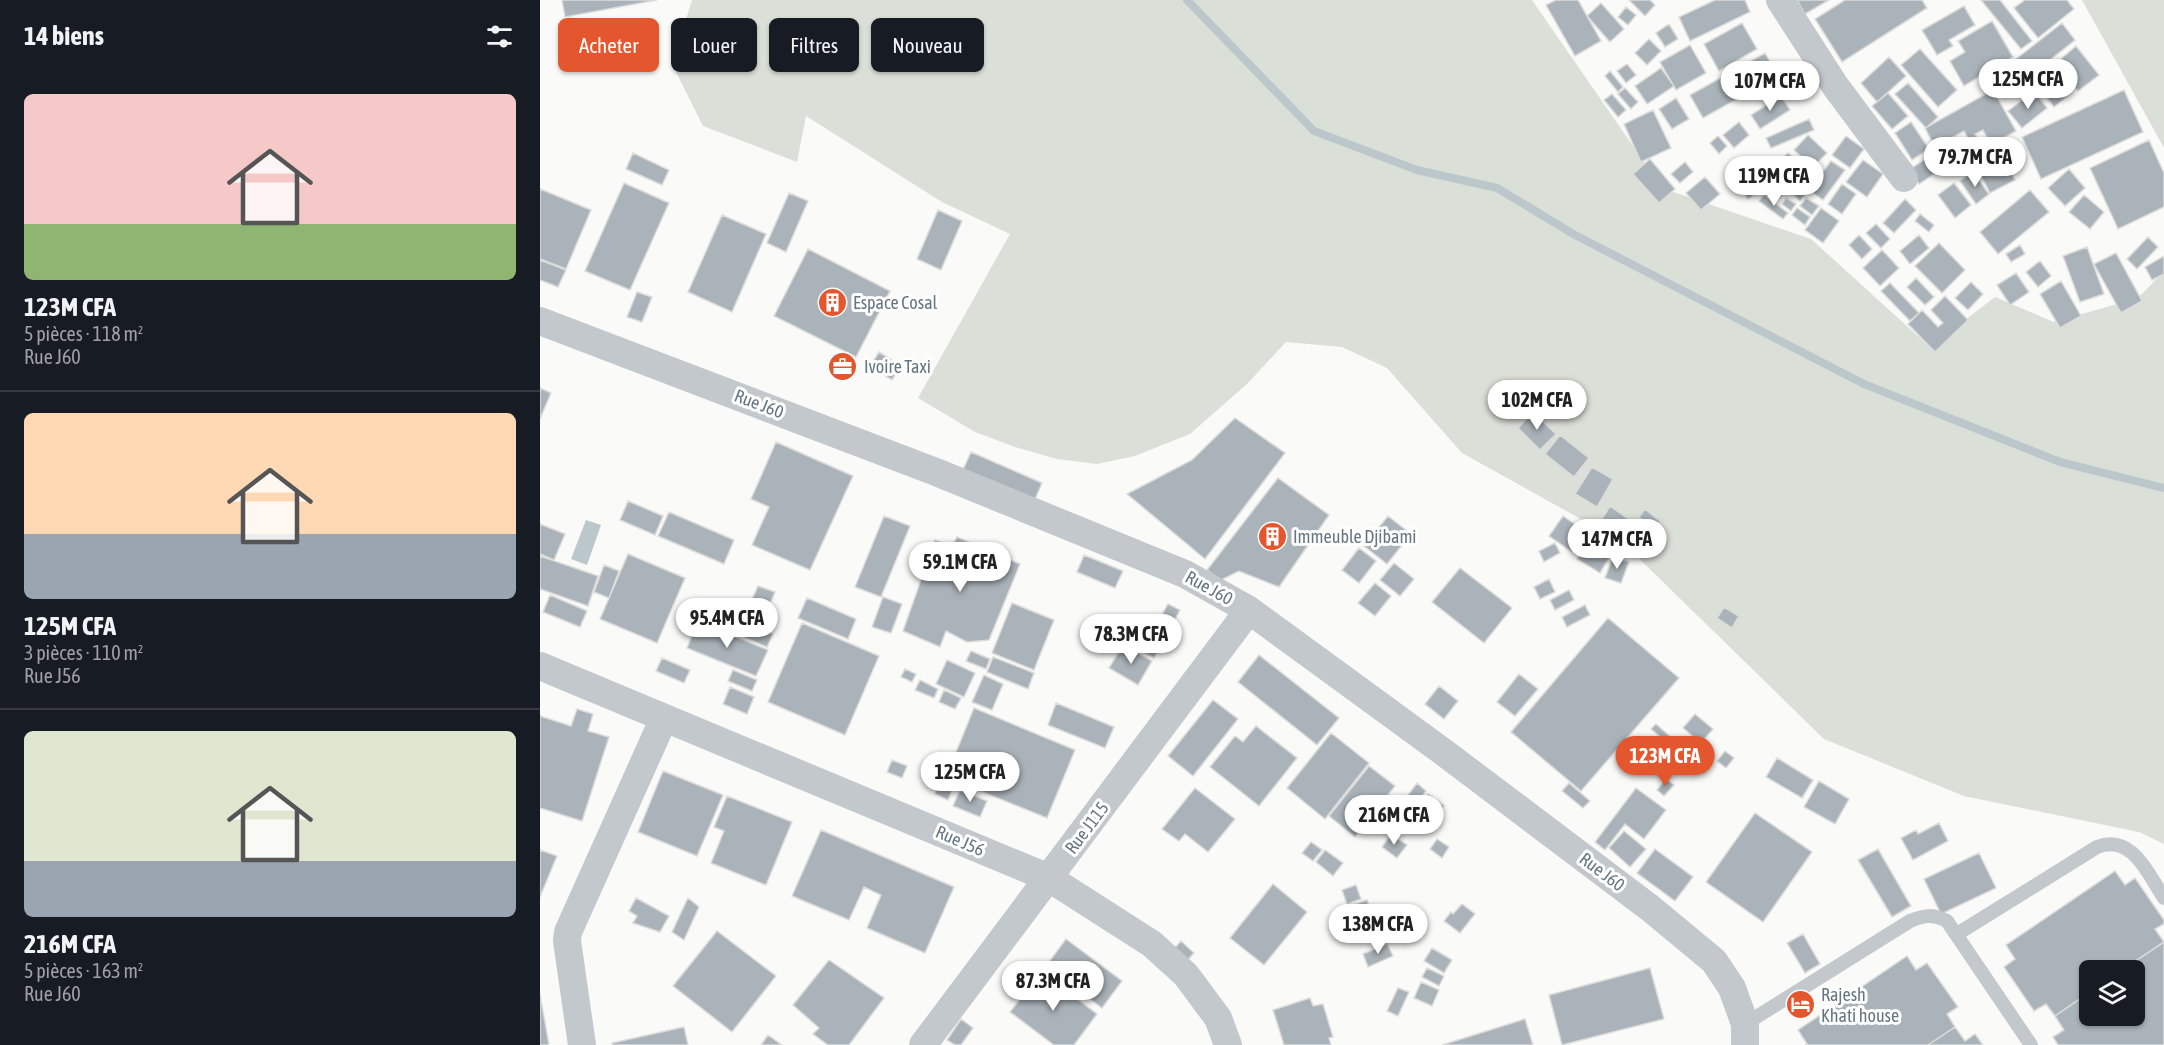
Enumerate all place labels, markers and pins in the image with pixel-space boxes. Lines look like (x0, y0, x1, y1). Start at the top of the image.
pin: 125M CFA (1966, 59, 2090, 110)
pin: 107M CFA (1708, 61, 1832, 112)
pin: 79.7M CFA (1906, 137, 2044, 188)
pin: 119M CFA (1712, 156, 1836, 207)
building icon: Espace Cosal (816, 287, 848, 319)
place label: Espace Cosal (853, 292, 938, 313)
office icon: Ivoire Taxi (827, 351, 859, 383)
place label: Ivoire Taxi (864, 356, 931, 377)
pin: 102M CFA (1475, 380, 1599, 431)
pin: 147M CFA (1555, 519, 1679, 570)
building icon: Immeuble Djibami (1256, 521, 1288, 553)
place label: Immeuble Djibami (1293, 526, 1417, 547)
pin: 59.1M CFA (891, 542, 1029, 593)
pin: 95.4M CFA (658, 598, 796, 649)
pin: 78.3M CFA (1062, 614, 1200, 665)
pin: 123M CFA (1603, 736, 1727, 787)
pin: 125M CFA (908, 752, 1032, 803)
pin: 216M CFA (1332, 795, 1456, 846)
pin: 138M CFA (1316, 904, 1440, 955)
pin: 87.3M CFA (984, 961, 1122, 1012)
place label: Rajesh Khati house (1821, 984, 1899, 1026)
hotel icon: Rajesh Khati house (1784, 989, 1816, 1021)

